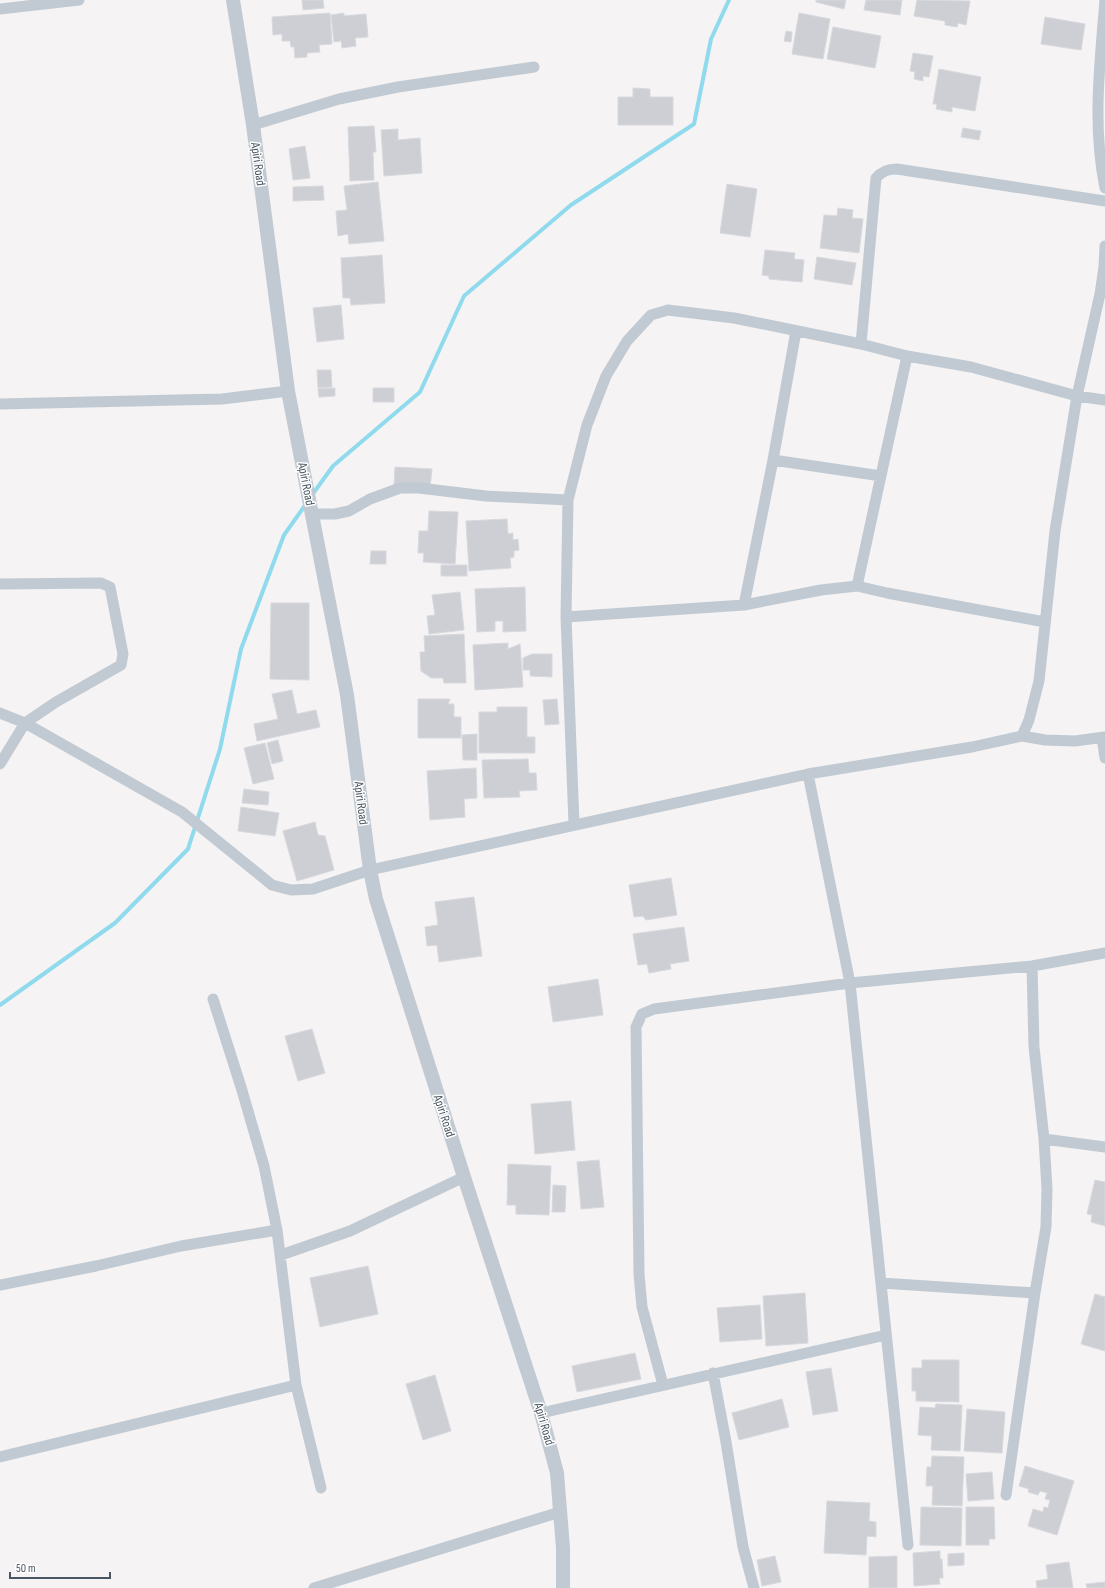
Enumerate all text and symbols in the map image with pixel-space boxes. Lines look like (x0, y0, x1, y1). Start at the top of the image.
street label: Apiri Road (247, 140, 269, 187)
street label: Apiri Road (294, 460, 318, 507)
street label: Apiri Road (350, 779, 372, 826)
street label: Apiri Road (429, 1092, 458, 1139)
street label: Apiri Road (530, 1400, 558, 1447)
scale bar (10, 1554, 110, 1580)
text: 50 m (16, 1561, 36, 1576)

